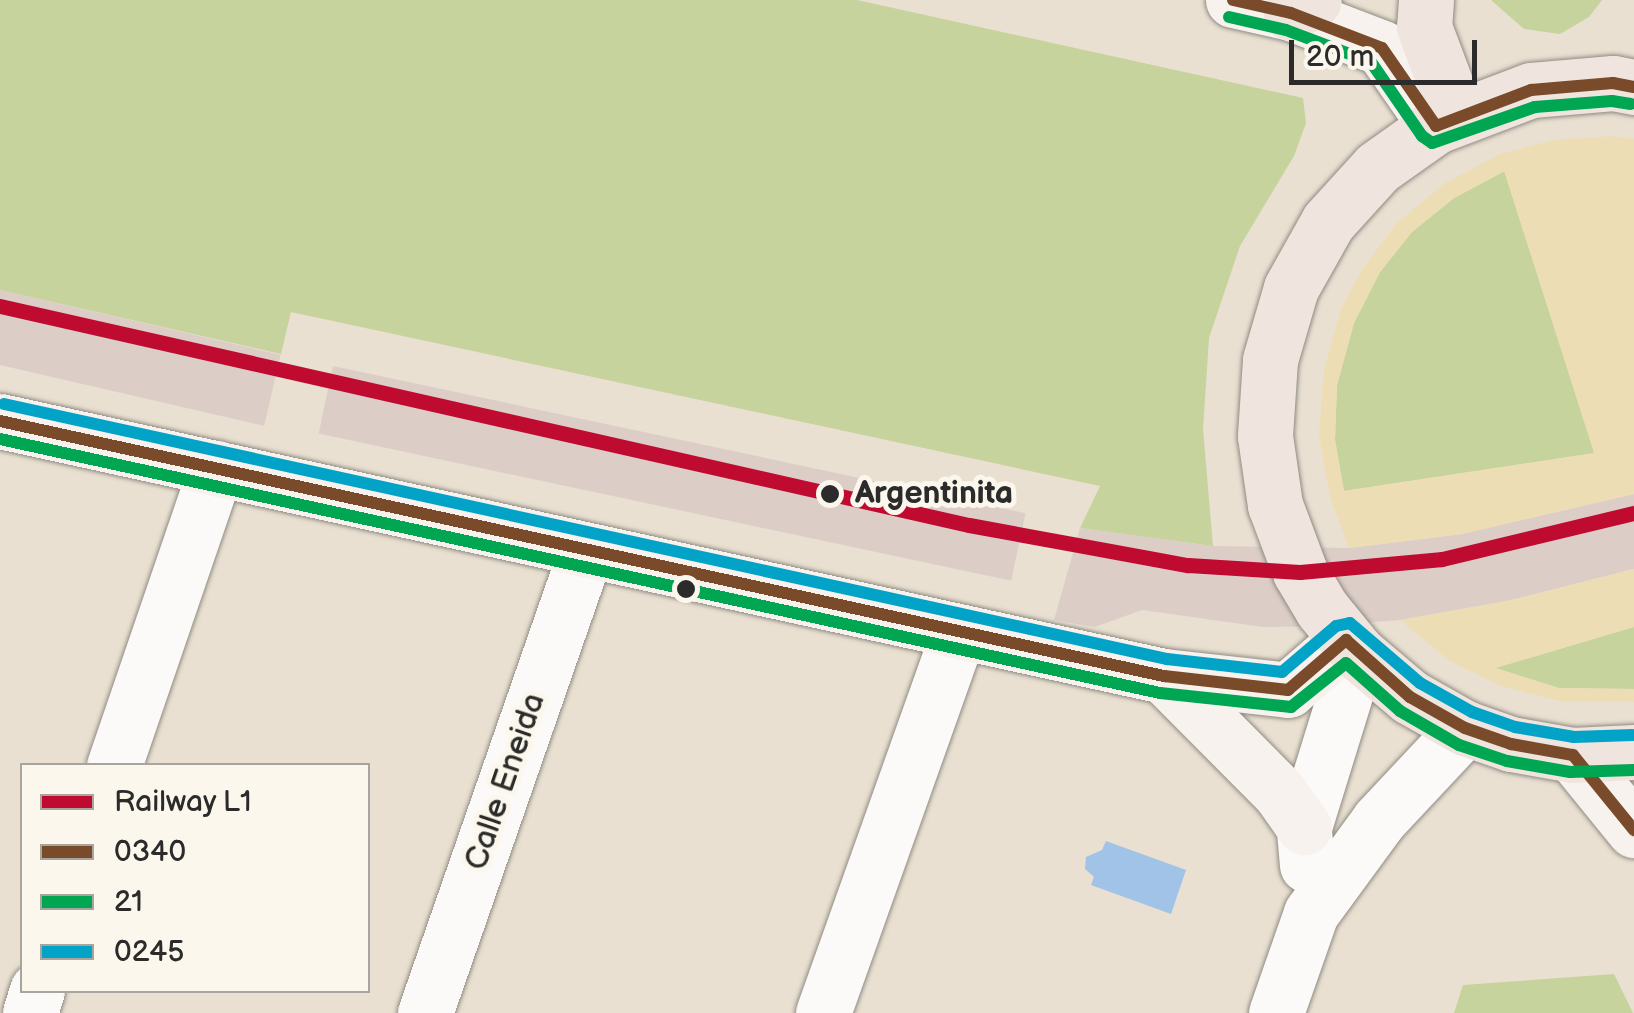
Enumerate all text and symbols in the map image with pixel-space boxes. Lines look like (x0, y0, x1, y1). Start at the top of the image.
scale bar (1294, 20, 1482, 82)
text: 20 m (1306, 39, 1374, 75)
place label: Argentinita (855, 475, 1013, 513)
marker: Argentinita (814, 478, 846, 510)
unlabelled marker (676, 579, 696, 599)
street label: Calle Eneida (458, 688, 554, 876)
legend (20, 763, 370, 993)
text: Railway L1 (114, 784, 252, 820)
text: 0340 (114, 834, 186, 870)
text: 21 (114, 884, 143, 920)
text: 0245 (114, 934, 184, 970)

